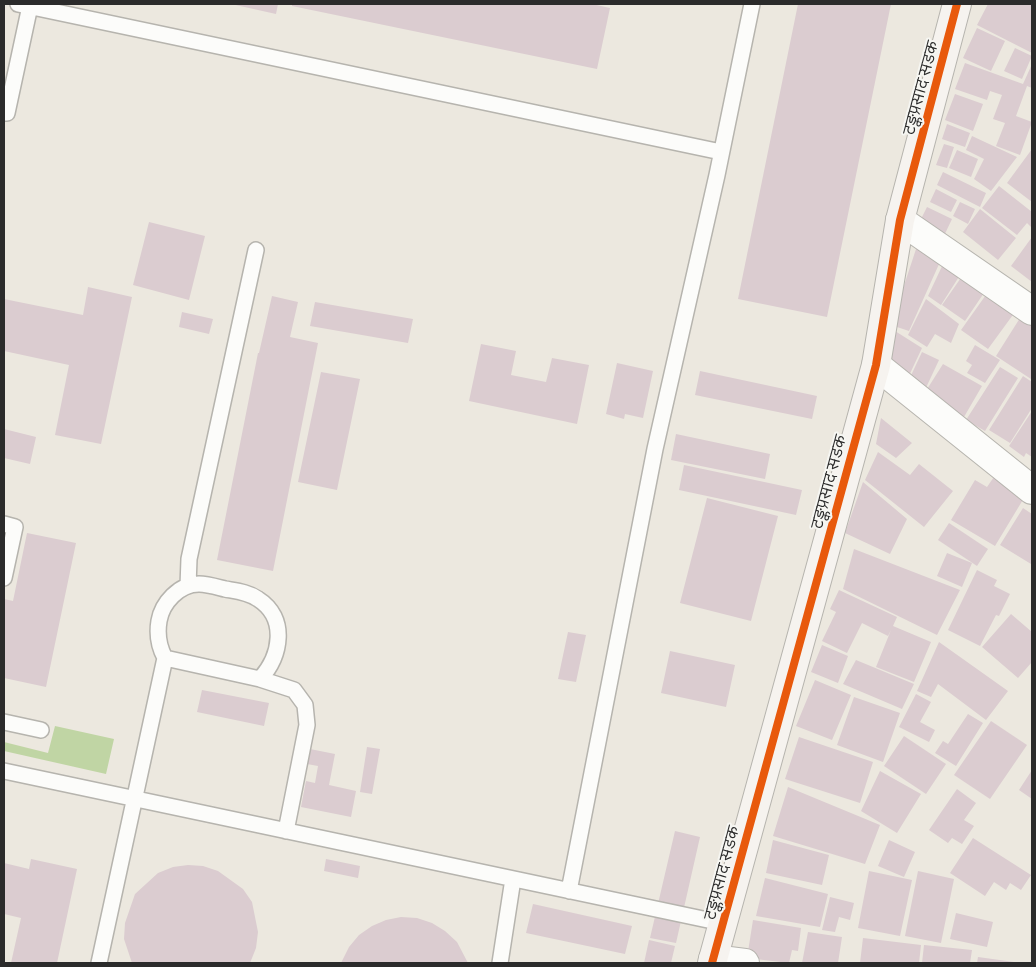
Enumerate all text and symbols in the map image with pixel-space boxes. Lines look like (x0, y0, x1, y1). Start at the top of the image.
street label: टङ्कप्रसाद सडक (901, 39, 943, 137)
street label: टङ्कप्रसाद सडक (809, 433, 851, 531)
street label: टङ्कप्रसाद सडक (702, 824, 744, 922)

